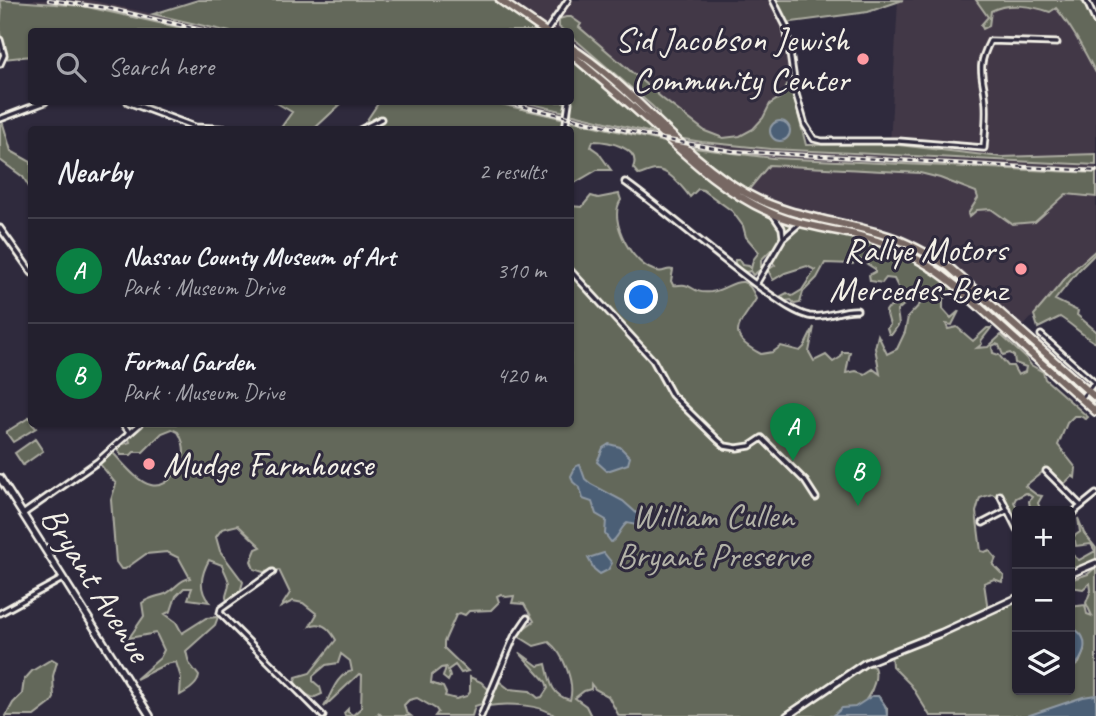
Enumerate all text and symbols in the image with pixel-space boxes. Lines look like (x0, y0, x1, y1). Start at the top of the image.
place label: Sid Jacobson Jewish Community Center (615, 17, 851, 102)
search box (28, 28, 574, 105)
icon: search (52, 48, 90, 86)
text: Search here (108, 50, 214, 83)
marker: Sid Jacobson Jewish Community Center (855, 51, 871, 67)
text: Nearby (56, 153, 132, 191)
text: 2 results (479, 157, 546, 186)
place label: Rallye Motors Mercedes-Benz (829, 227, 1010, 312)
text: Nassau County Museum of Art (123, 240, 395, 273)
text: A (73, 256, 85, 285)
text: 310 m (497, 256, 546, 285)
marker: Rallye Motors Mercedes-Benz (1013, 261, 1029, 277)
text: Park · Museum Drive (123, 273, 284, 302)
your location (624, 280, 658, 314)
text: Formal Garden (123, 345, 255, 378)
text: B (73, 361, 85, 390)
text: 420 m (497, 361, 546, 390)
text: Park · Museum Drive (123, 378, 284, 407)
pin: A (770, 403, 816, 461)
place label: Mudge Farmhouse (163, 442, 376, 487)
pin: B (835, 448, 881, 506)
marker: Mudge Farmhouse (141, 456, 157, 472)
park label: William Cullen Bryant Preserve (617, 493, 812, 578)
street label: Bryant Avenue (31, 498, 163, 672)
map controls (1012, 506, 1075, 695)
button: + (1012, 506, 1075, 569)
button: − (1012, 569, 1075, 632)
button: layers (1012, 632, 1075, 695)

